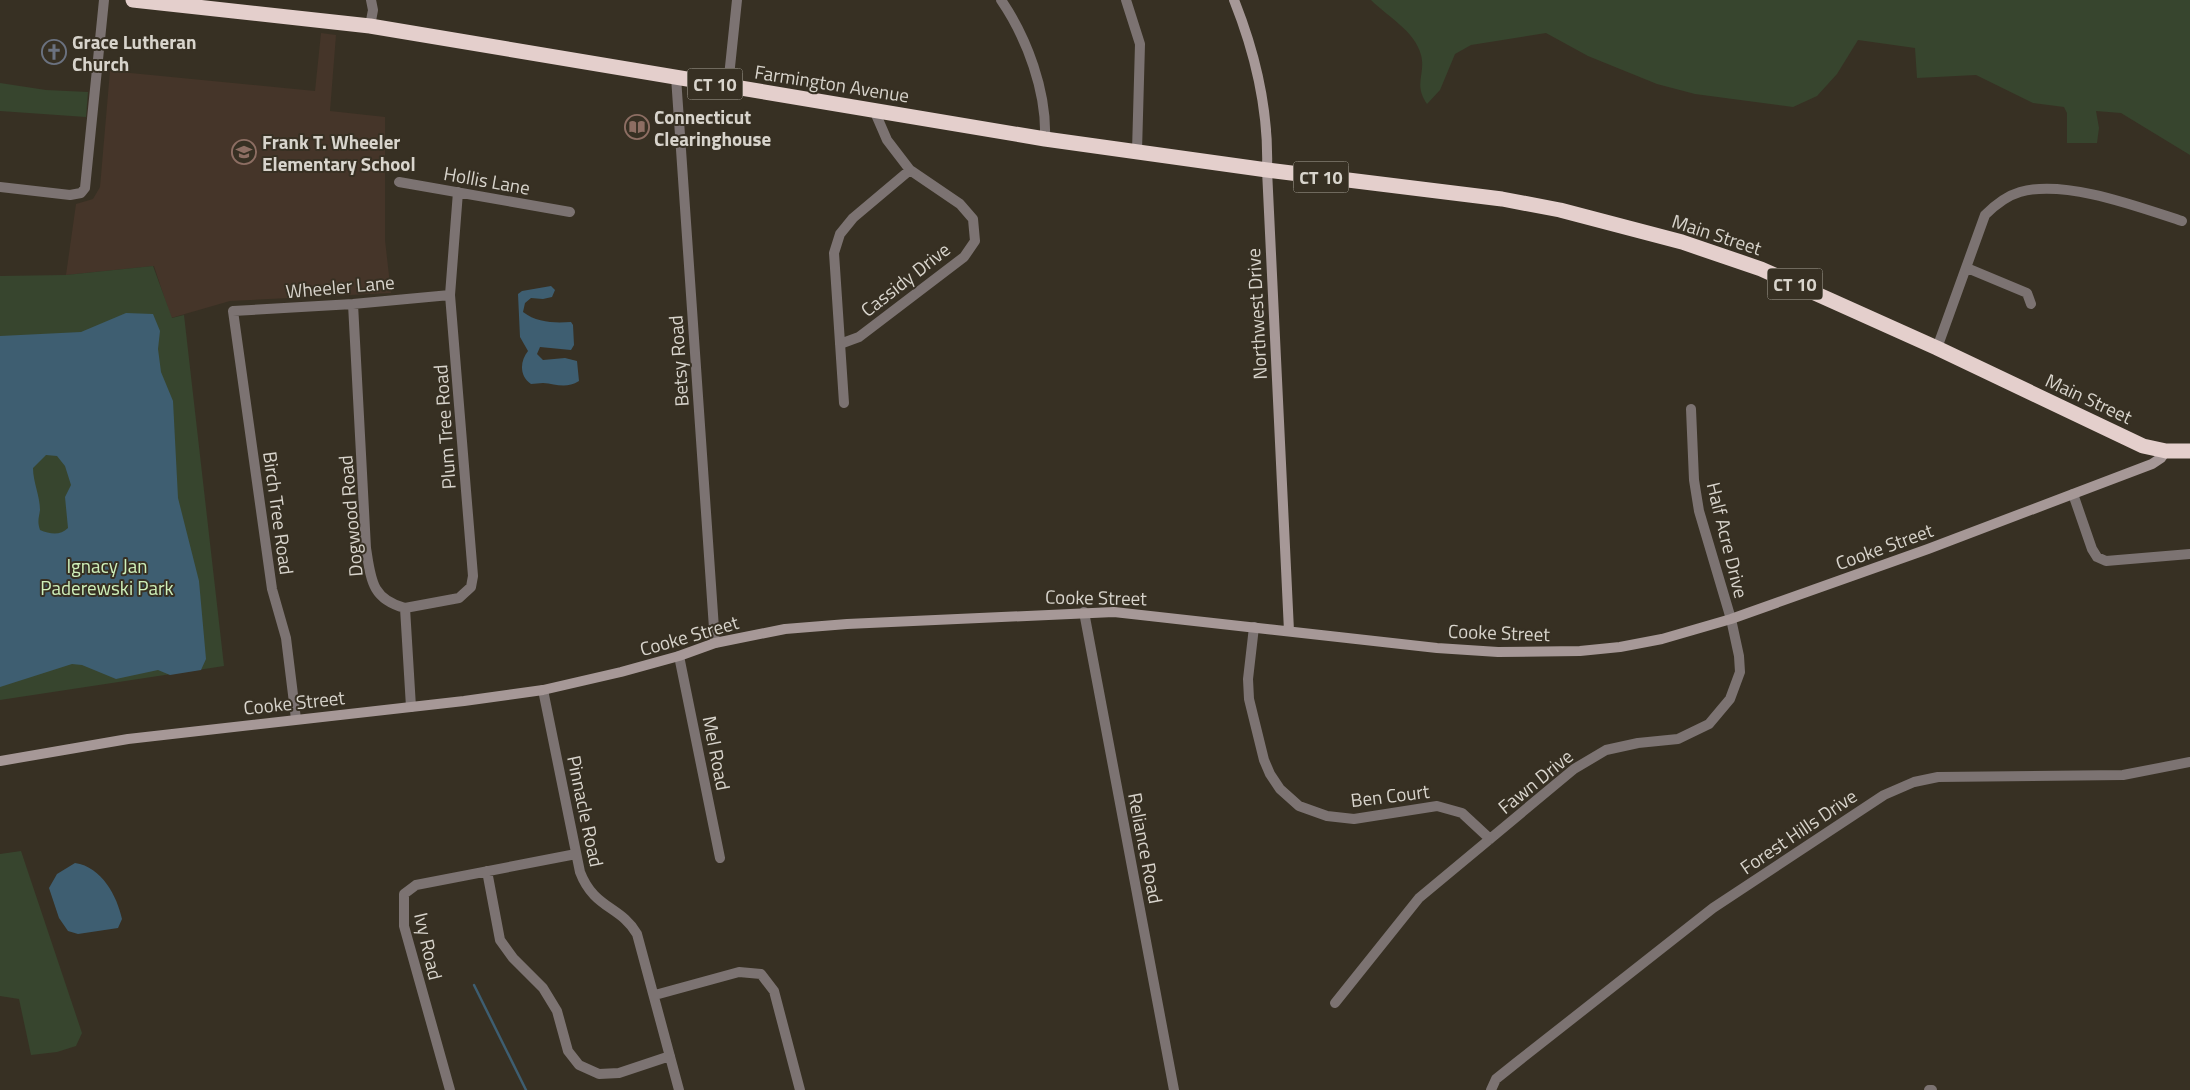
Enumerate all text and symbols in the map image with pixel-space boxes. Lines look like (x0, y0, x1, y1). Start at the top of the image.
place label: Grace Lutheran Church (72, 27, 197, 78)
church icon: Grace Lutheran Church (41, 39, 67, 65)
street label: Farmington Avenue (753, 56, 911, 110)
road number: CT 10 (688, 68, 742, 100)
place label: Connecticut Clearinghouse (654, 102, 772, 153)
library icon: Connecticut Clearinghouse (624, 114, 650, 140)
place label: Frank T. Wheeler Elementary School (262, 127, 416, 178)
school or university icon: Frank T. Wheeler Elementary School (231, 139, 257, 165)
street label: Hollis Lane (442, 158, 532, 202)
road number: CT 10 (1294, 162, 1348, 192)
street label: Main Street (1668, 206, 1766, 262)
street label: Cassidy Drive (854, 235, 956, 323)
street label: Northwest Drive (1238, 248, 1274, 380)
street label: Wheeler Lane (284, 267, 396, 305)
road number: CT 10 (1768, 268, 1822, 300)
street label: Betsy Road (660, 315, 696, 407)
street label: Plum Tree Road (425, 364, 463, 490)
street label: Main Street (2041, 365, 2138, 431)
street label: Birch Tree Road (256, 450, 302, 576)
street label: Dogwood Road (330, 454, 370, 578)
street label: Half Acre Drive (1700, 479, 1756, 601)
street label: Cooke Street (1831, 515, 1937, 577)
park label: Ignacy Jan Paderewski Park (40, 551, 174, 602)
street label: Cooke Street (1045, 582, 1147, 612)
street label: Cooke Street (636, 607, 742, 663)
street label: Cooke Street (1448, 616, 1551, 648)
street label: Cooke Street (242, 682, 346, 722)
street label: Mel Road (696, 713, 738, 793)
street label: Fawn Drive (1491, 742, 1579, 820)
street label: Pinnacle Road (560, 753, 612, 869)
street label: Ben Court (1349, 776, 1431, 814)
street label: Forest Hills Drive (1734, 781, 1862, 881)
street label: Reliance Road (1121, 790, 1171, 906)
street label: Ivy Road (407, 909, 451, 983)

